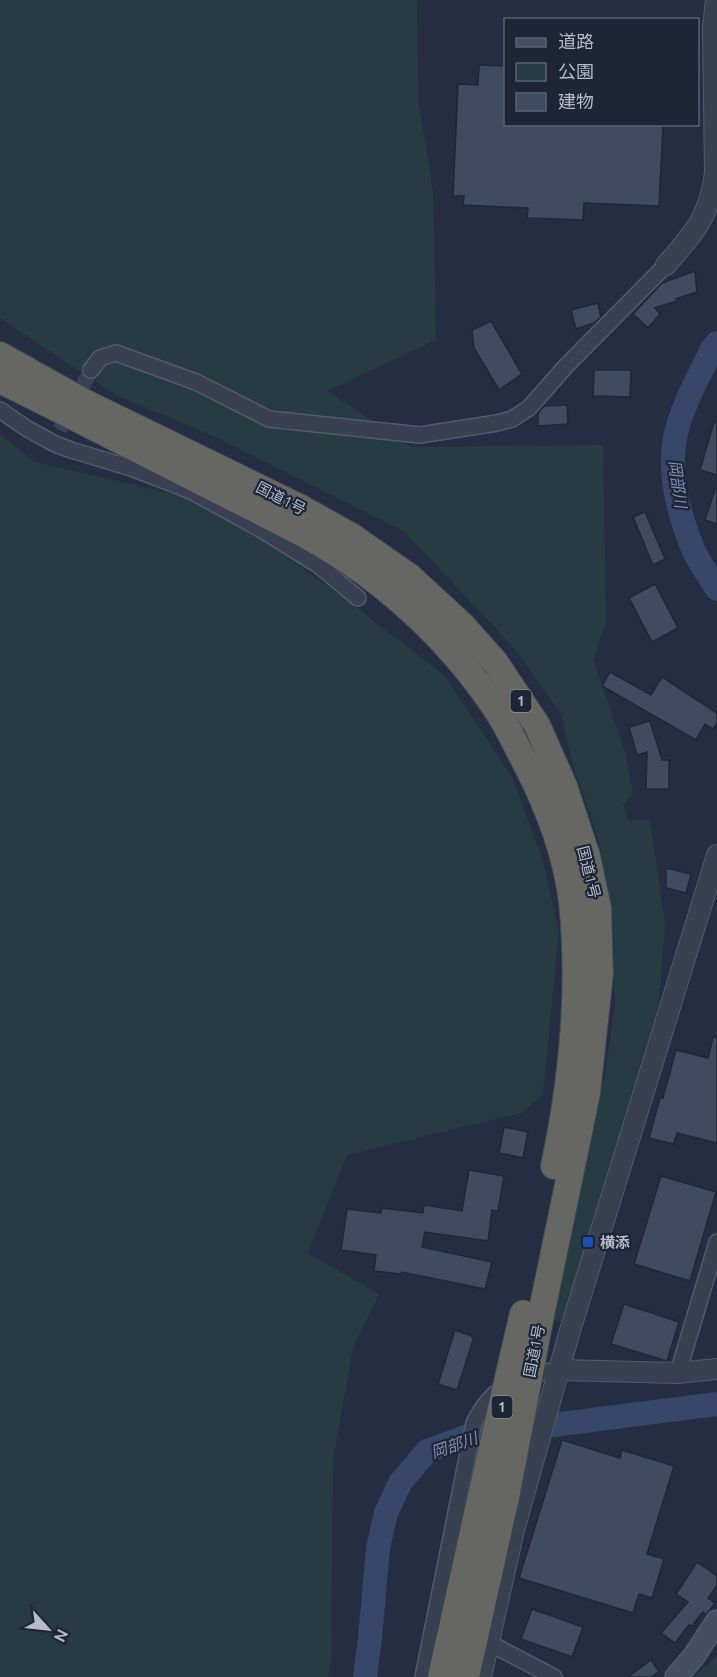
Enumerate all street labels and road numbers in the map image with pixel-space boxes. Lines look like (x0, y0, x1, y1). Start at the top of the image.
street label: 国道1号 (253, 478, 309, 518)
road number: 1 (510, 690, 532, 712)
street label: 国道1号 (574, 844, 604, 900)
street label: 国道1号 (521, 1323, 547, 1379)
road number: 1 (492, 1396, 512, 1418)

